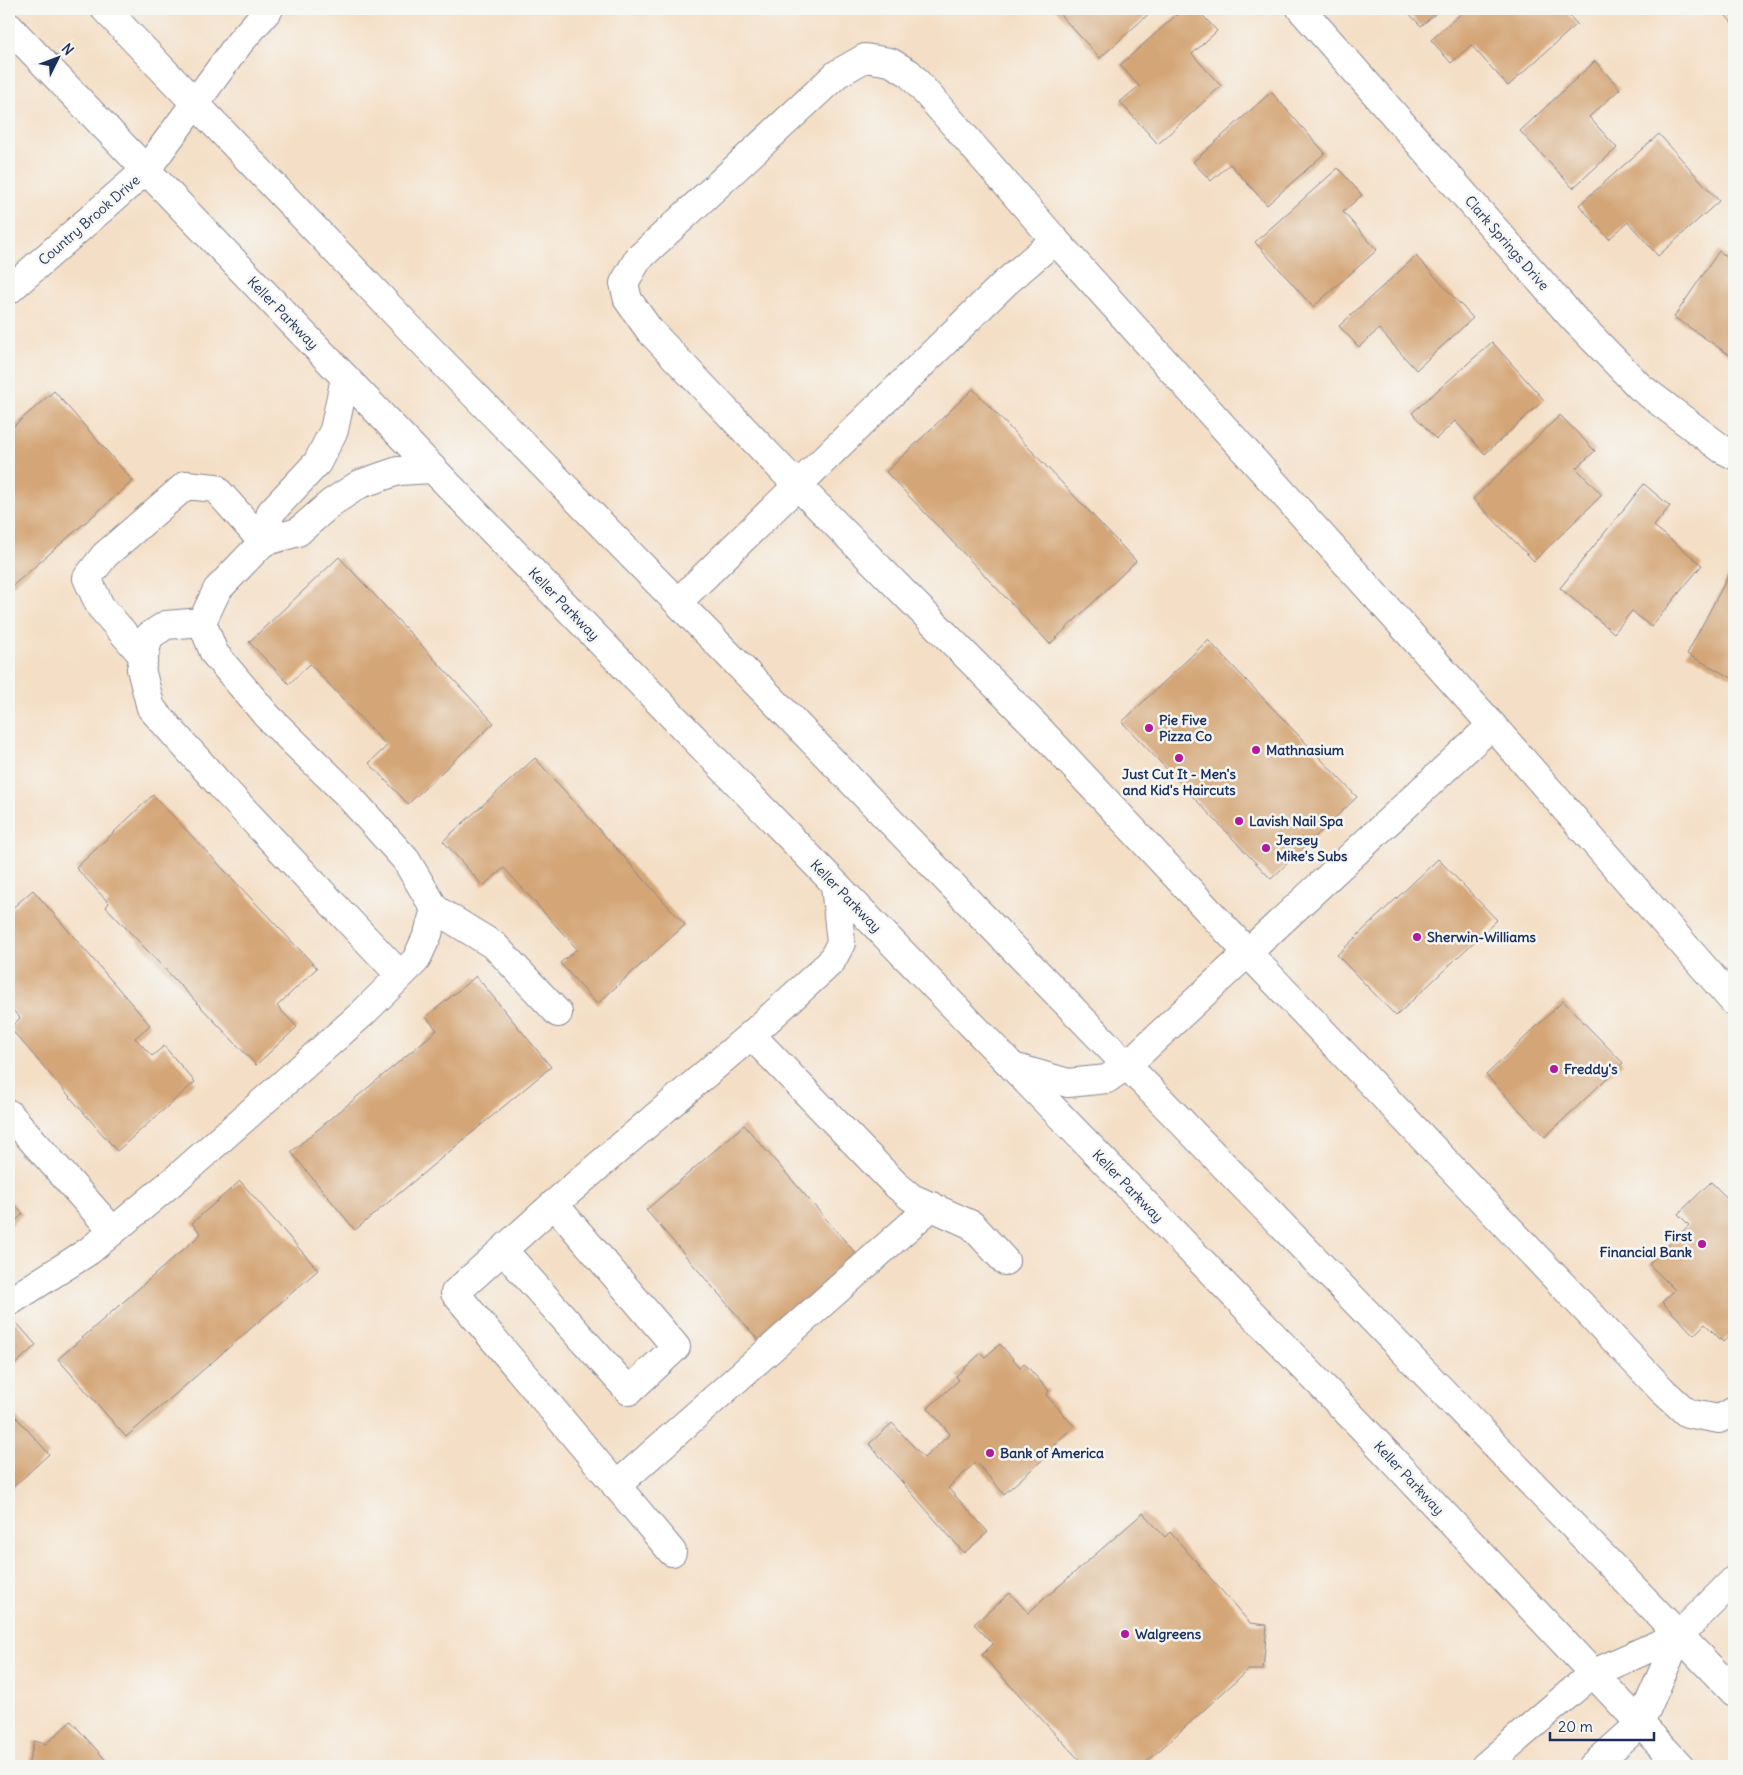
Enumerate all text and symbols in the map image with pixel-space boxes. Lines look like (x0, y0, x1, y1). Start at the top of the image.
north arrow (32, 32, 82, 82)
text: N (58, 40, 78, 59)
street label: Country Brook Drive (34, 171, 144, 269)
street label: Clark Springs Drive (1461, 192, 1553, 294)
street label: Keller Parkway (244, 273, 322, 353)
street label: Keller Parkway (525, 564, 603, 644)
place label: Pie Five Pizza Co (1159, 711, 1212, 745)
marker: Pie Five Pizza Co (1143, 722, 1155, 734)
place label: Mathnasium (1266, 741, 1345, 759)
marker: Mathnasium (1250, 744, 1262, 756)
marker: Just Cut It - Men's and Kid's Haircuts (1173, 752, 1185, 764)
place label: Just Cut It - Men's and Kid's Haircuts (1122, 765, 1237, 799)
place label: Lavish Nail Spa (1249, 812, 1343, 830)
marker: Lavish Nail Spa (1233, 815, 1245, 827)
place label: Jersey Mike's Subs (1276, 831, 1348, 865)
marker: Jersey Mike's Subs (1260, 842, 1272, 854)
street label: Keller Parkway (807, 856, 885, 936)
place label: Sherwin-Williams (1427, 928, 1536, 946)
marker: Sherwin-Williams (1411, 931, 1423, 943)
place label: Freddy's (1564, 1060, 1618, 1078)
marker: Freddy's (1548, 1063, 1560, 1075)
street label: Keller Parkway (1089, 1146, 1167, 1226)
place label: First Financial Bank (1600, 1227, 1692, 1261)
marker: First Financial Bank (1696, 1238, 1708, 1250)
street label: Keller Parkway (1370, 1437, 1448, 1519)
place label: Bank of America (1000, 1444, 1104, 1462)
marker: Bank of America (984, 1447, 996, 1459)
place label: Walgreens (1135, 1625, 1202, 1643)
marker: Walgreens (1119, 1628, 1131, 1640)
scale bar (1550, 1710, 1654, 1742)
text: 20 m (1558, 1717, 1593, 1736)

